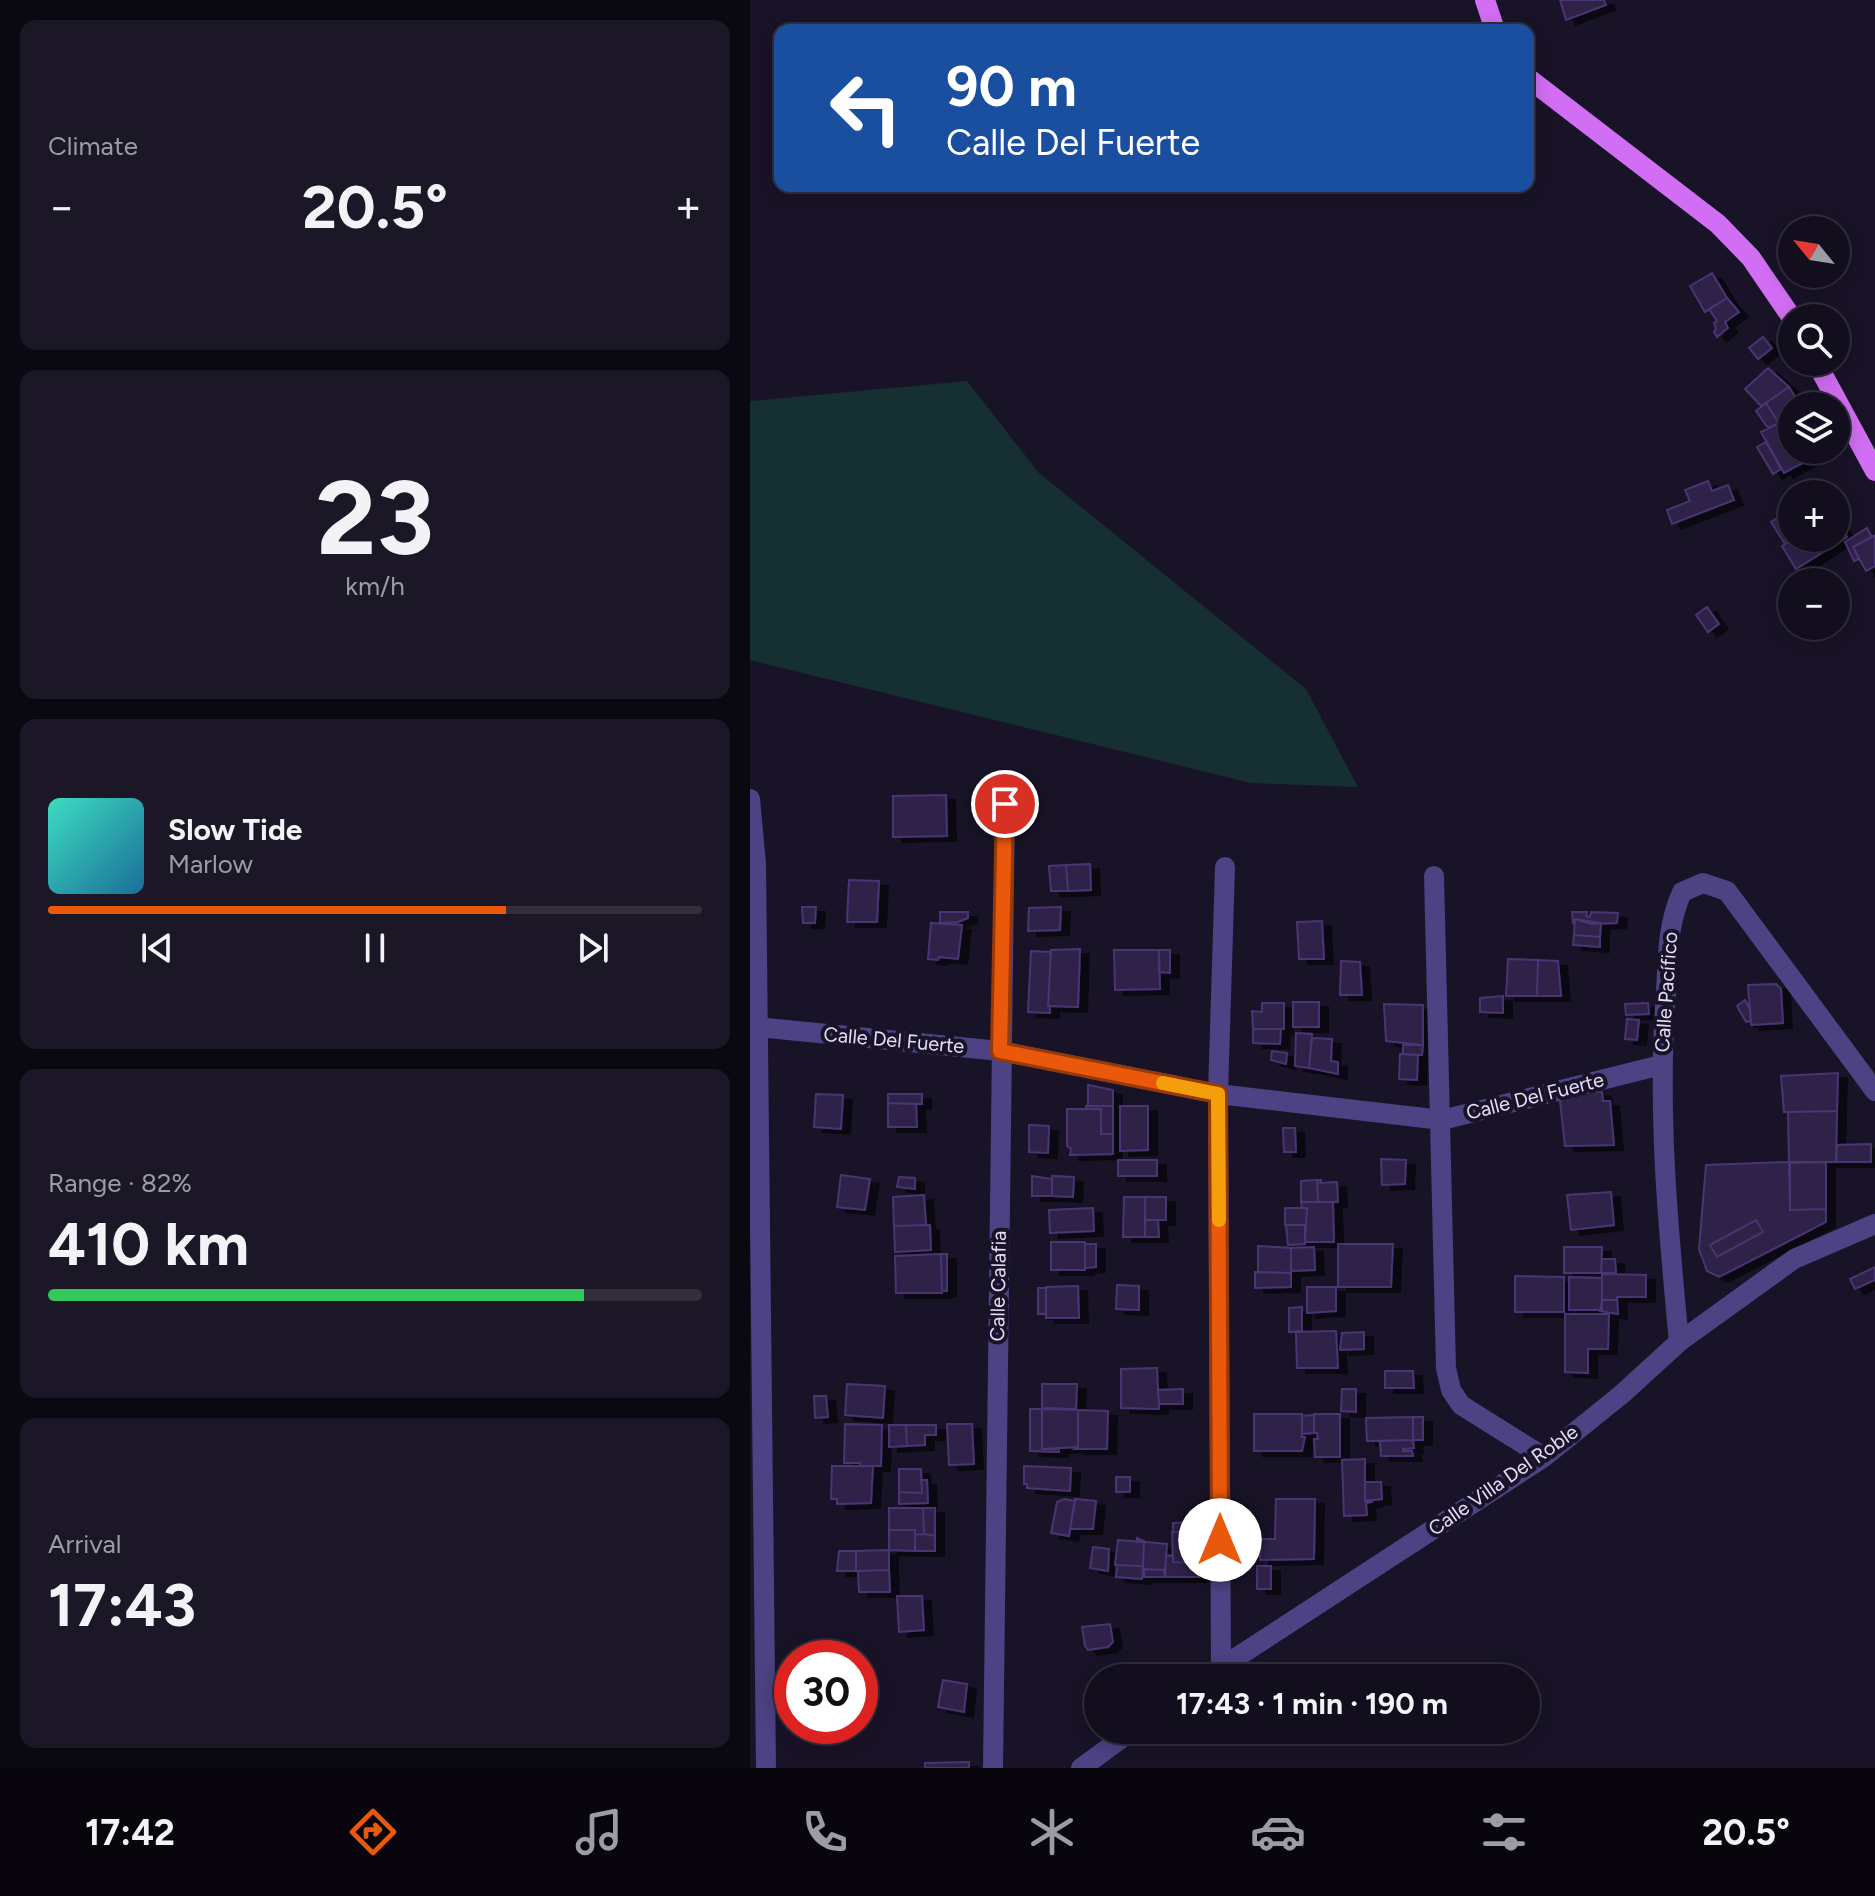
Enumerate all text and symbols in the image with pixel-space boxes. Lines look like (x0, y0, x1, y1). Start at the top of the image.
text: 90 m (946, 53, 1077, 120)
icon: left (814, 56, 918, 160)
text: Calle Del Fuerte (946, 121, 1200, 164)
text: Climate (48, 130, 138, 162)
text: 20.5° (302, 171, 448, 243)
text: − (48, 180, 75, 233)
text: + (675, 180, 702, 233)
north arrow (1778, 216, 1850, 288)
map controls (1778, 216, 1850, 640)
button: search (1778, 304, 1850, 376)
button: layers (1778, 392, 1850, 464)
text: 23 (316, 455, 434, 580)
button: + (1778, 480, 1850, 552)
button: − (1778, 568, 1850, 640)
text: km/h (345, 570, 405, 602)
pin (971, 770, 1039, 838)
icon: arrive (983, 782, 1027, 826)
text: Slow Tide (168, 811, 302, 848)
text: Marlow (168, 848, 253, 880)
icon: previous (135, 926, 179, 970)
icon: pause (353, 926, 397, 970)
icon: next (571, 926, 615, 970)
street label: Calle Pacífico (1650, 931, 1682, 1053)
street label: Calle Del Fuerte (823, 1022, 965, 1058)
street label: Calle Del Fuerte (1464, 1067, 1606, 1125)
text: Range · 82% (48, 1167, 192, 1199)
text: 410 km (48, 1208, 249, 1280)
street label: Calle Calafia (985, 1230, 1011, 1342)
street label: Calle Villa Del Roble (1424, 1419, 1582, 1541)
position arrow (1178, 1498, 1262, 1582)
text: Arrival (48, 1528, 121, 1560)
text: 17:43 (48, 1569, 196, 1641)
speed limit sign: 30 (774, 1640, 878, 1744)
text: 17:43 · 1 min · 190 m (1176, 1685, 1448, 1722)
icon: directions (345, 1804, 401, 1860)
icon: music (571, 1804, 627, 1860)
icon: phone (797, 1804, 853, 1860)
icon: climate (1024, 1804, 1080, 1860)
icon: car (1250, 1804, 1306, 1860)
icon: filters (1476, 1804, 1532, 1860)
text: 17:42 (85, 1811, 175, 1854)
text: 20.5° (1702, 1811, 1790, 1854)

